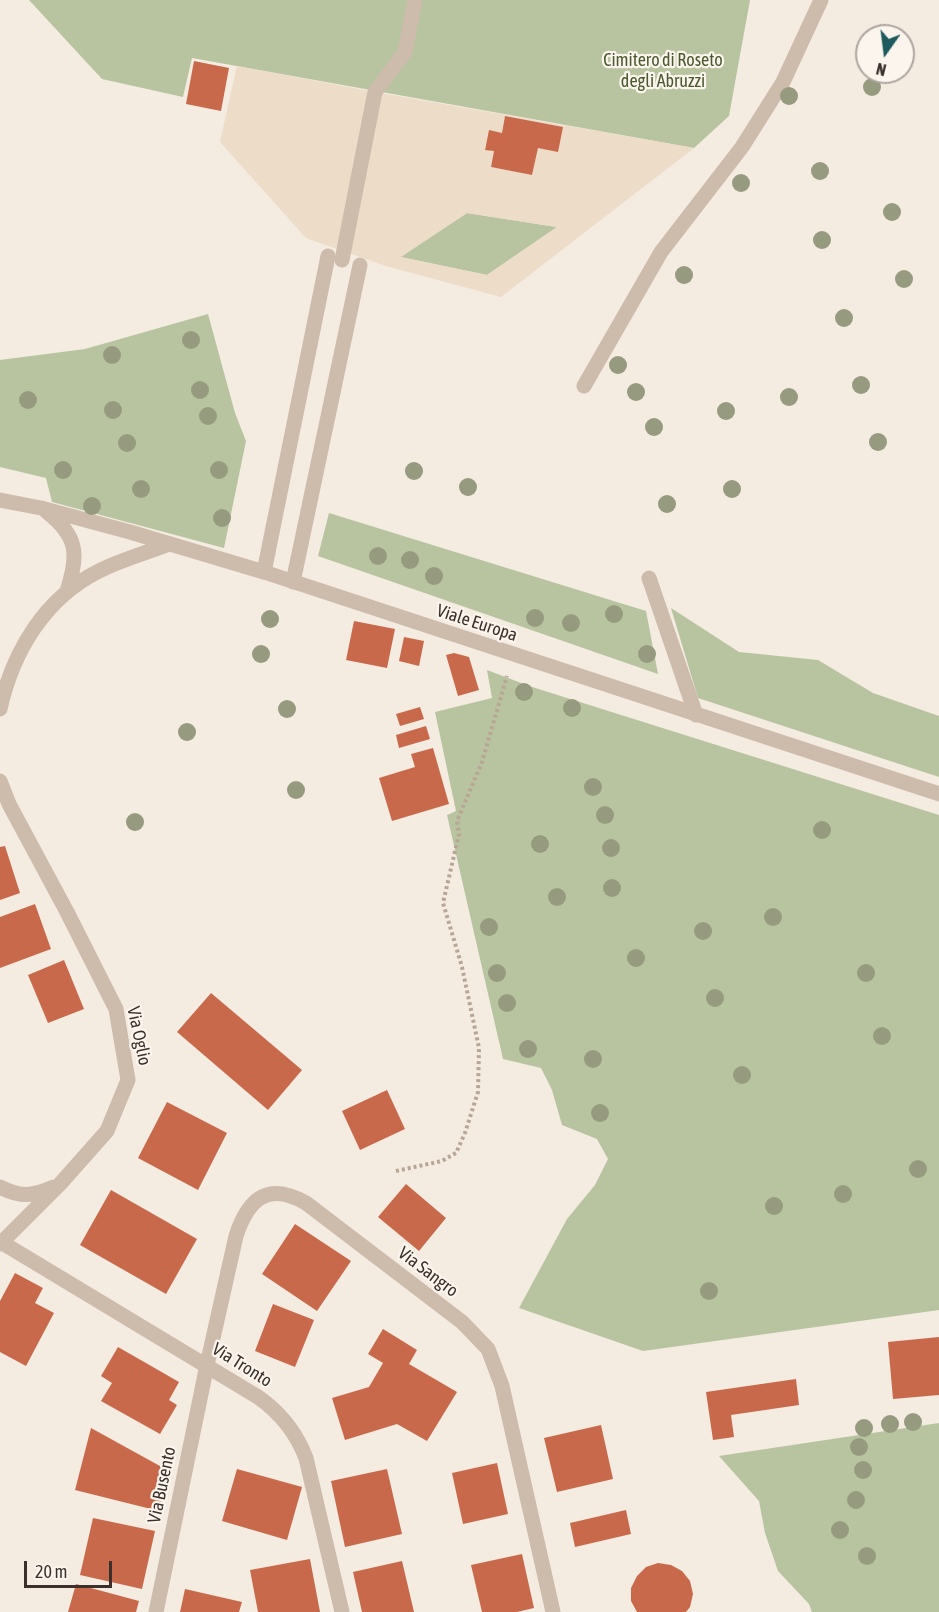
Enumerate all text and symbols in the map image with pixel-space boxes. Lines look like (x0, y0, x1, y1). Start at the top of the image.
north arrow (855, 24, 915, 84)
park label: Cimitero di Roseto degli Abruzzi (603, 49, 723, 92)
text: N (874, 60, 888, 79)
street label: Viale Europa (434, 600, 520, 646)
street label: Via Oglio (122, 1005, 156, 1067)
street label: Via Sangro (394, 1242, 462, 1302)
street label: Via Tronto (208, 1338, 276, 1392)
street label: Via Busento (143, 1445, 181, 1525)
scale bar (27, 1549, 116, 1587)
text: 20 m (35, 1561, 67, 1582)

